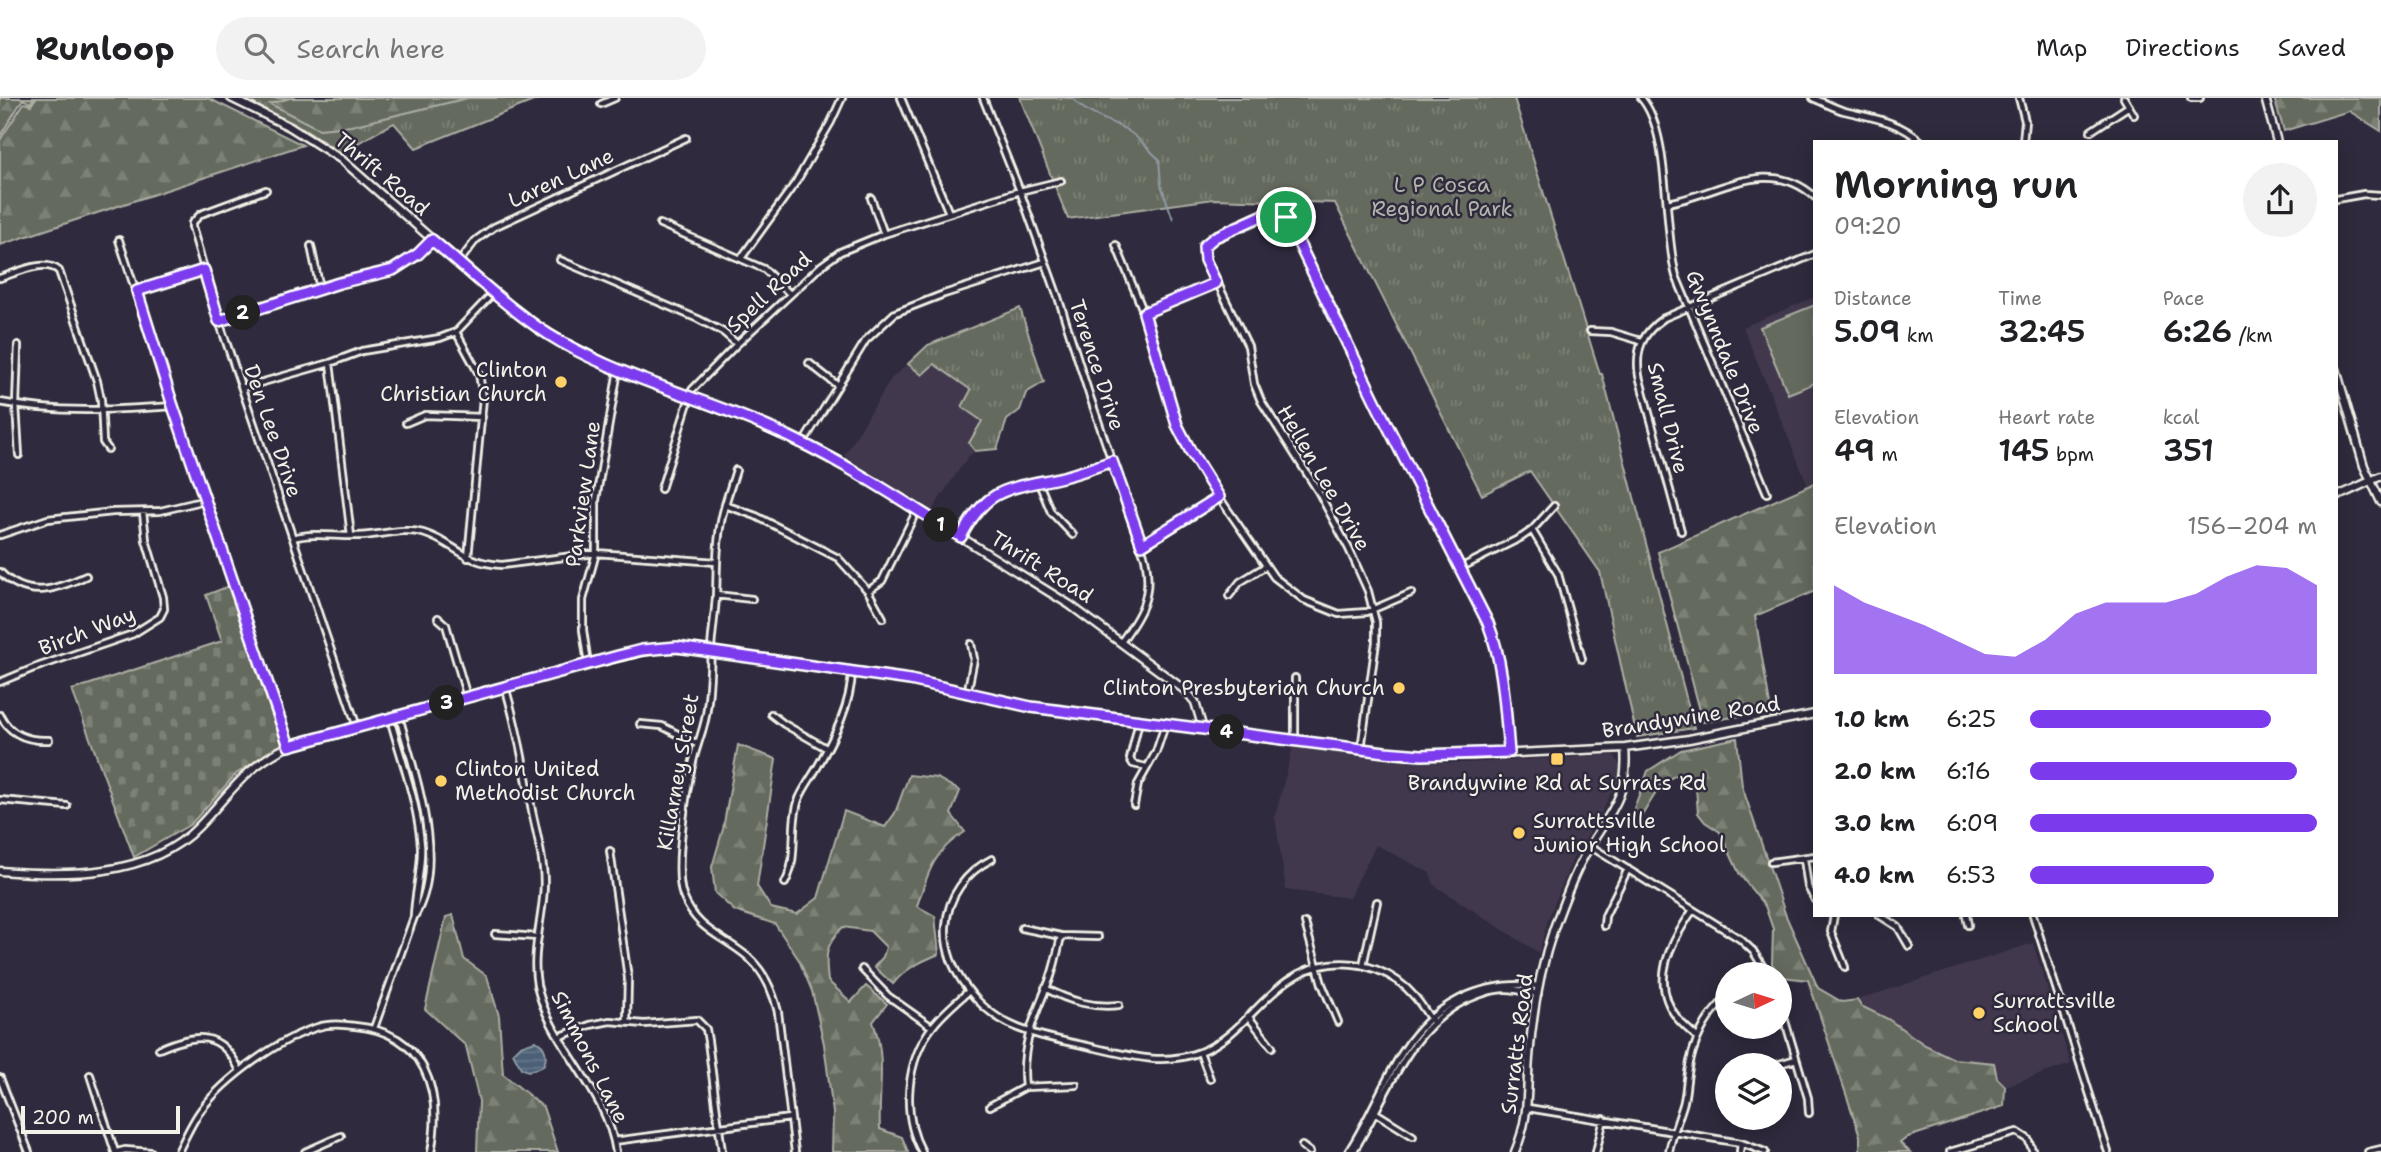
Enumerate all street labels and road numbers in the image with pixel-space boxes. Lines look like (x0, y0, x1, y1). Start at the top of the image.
street label: Thrift Road (328, 126, 436, 222)
street label: Laren Lane (504, 141, 618, 215)
street label: Spell Road (720, 245, 818, 339)
street label: Gwynndale Drive (1679, 266, 1771, 438)
street label: Terence Drive (1063, 296, 1131, 434)
street label: Small Drive (1641, 360, 1695, 476)
street label: Den Lee Drive (237, 361, 309, 501)
street label: Hellen Lee Drive (1271, 400, 1377, 556)
street label: Parkview Lane (559, 419, 607, 569)
street label: Thrift Road (985, 524, 1099, 610)
street label: Birch Way (35, 600, 139, 662)
street label: Brandywine Road (1600, 689, 1782, 745)
street label: Killarney Street (650, 691, 706, 853)
street label: Surratts Road (1494, 972, 1540, 1116)
street label: Simmons Lane (545, 986, 635, 1128)

